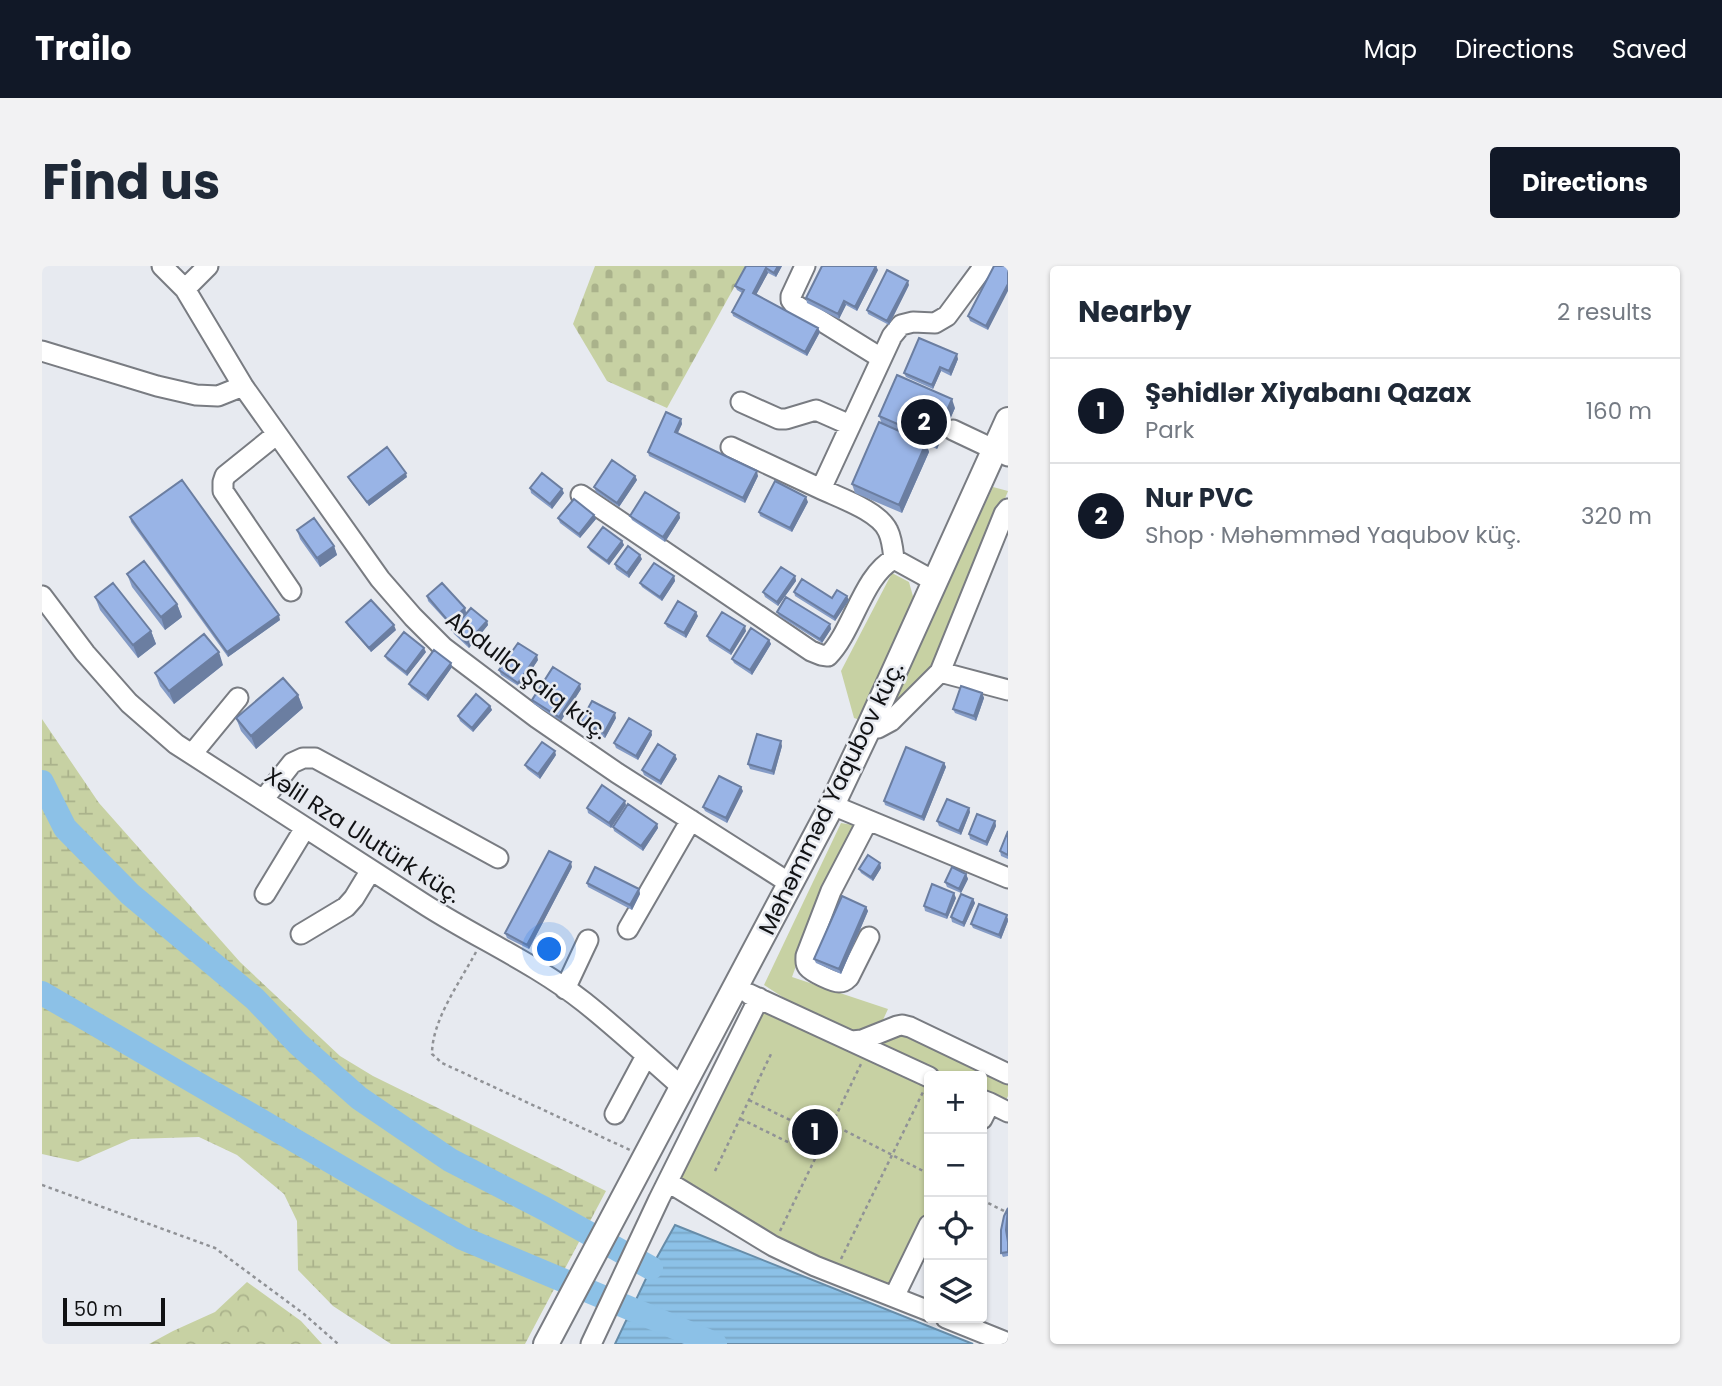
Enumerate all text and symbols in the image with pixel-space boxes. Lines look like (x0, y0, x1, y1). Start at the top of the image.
text: Trailo (35, 25, 132, 72)
text: Map (1364, 33, 1417, 66)
text: Directions (1455, 33, 1574, 66)
text: Saved (1612, 33, 1687, 66)
button: Directions (1490, 147, 1680, 218)
text: Find us (42, 148, 220, 216)
text: Nearby (1078, 290, 1192, 333)
text: 2 results (1557, 296, 1652, 328)
text: Şəhidlər Xiyabanı Qazax (1145, 375, 1471, 411)
text: 1 (1097, 395, 1105, 427)
text: 160 m (1586, 395, 1652, 427)
pin: 2 (901, 396, 947, 448)
text: Park (1145, 414, 1194, 446)
text: Nur PVC (1145, 480, 1254, 516)
text: 2 (1094, 500, 1108, 532)
text: 320 m (1581, 500, 1652, 532)
text: Shop · Məhəmməd Yaqubov küç. (1145, 519, 1521, 551)
street label: Abdulla Şaiq küç. (439, 603, 615, 747)
street label: Məhəmməd Yaqubov küç. (751, 656, 911, 940)
street label: Xəlil Rza Ulutürk küç. (258, 759, 468, 911)
your location (532, 932, 566, 966)
map controls (924, 1071, 987, 1323)
button: + (924, 1071, 987, 1134)
pin: 1 (792, 1106, 838, 1158)
button: − (924, 1134, 987, 1197)
button: locate (924, 1197, 987, 1260)
button: layers (924, 1260, 987, 1323)
scale bar (63, 1295, 164, 1327)
text: 50 m (74, 1296, 123, 1323)

